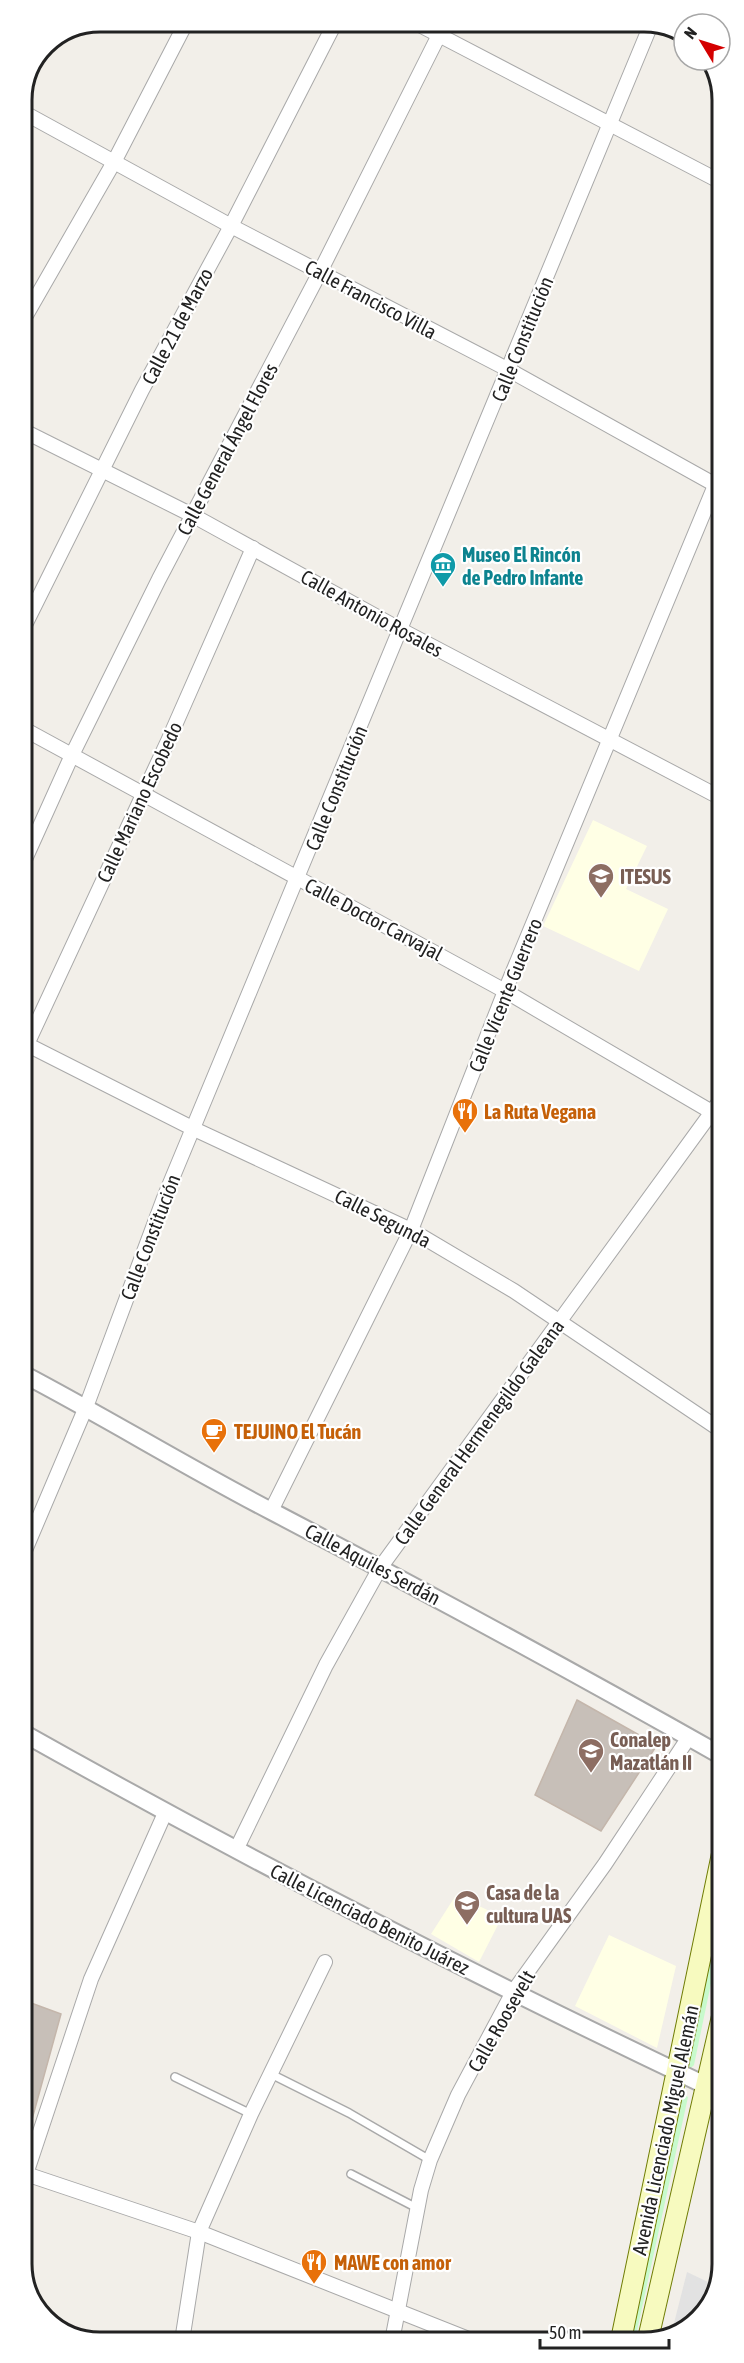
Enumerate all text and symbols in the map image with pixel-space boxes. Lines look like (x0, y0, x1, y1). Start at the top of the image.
north arrow (672, 12, 732, 72)
text: N (680, 23, 700, 42)
street label: Calle Francisco Villa (301, 255, 441, 343)
street label: Calle 21 de Marzo (137, 264, 217, 388)
street label: Calle Constitución (487, 273, 557, 405)
street label: Calle General Ángel Flores (172, 359, 282, 539)
place label: Museo El Rincón de Pedro Infante (462, 543, 583, 589)
museum icon: Museo El Rincón de Pedro Infante (428, 550, 458, 588)
street label: Calle Antonio Rosales (297, 565, 447, 661)
street label: Calle Mariano Escobedo (92, 718, 186, 886)
street label: Calle Constitución (301, 722, 371, 854)
school or university icon: ITESUS (586, 861, 616, 899)
place label: ITESUS (620, 865, 672, 888)
street label: Calle Doctor Carvajal (301, 873, 447, 965)
street label: Calle Vicente Guerrero (464, 915, 546, 1075)
restaurant icon: La Ruta Vegana (450, 1096, 480, 1134)
place label: La Ruta Vegana (484, 1100, 596, 1123)
street label: Calle Constitución (116, 1171, 184, 1303)
street label: Calle Segunda (331, 1184, 435, 1252)
street label: Calle General Hermenegildo Galeana (389, 1315, 569, 1549)
cafe icon: TEJUINO El Tucán (199, 1416, 229, 1454)
place label: TEJUINO El Tucán (234, 1420, 361, 1443)
street label: Calle Aquiles Serdán (301, 1519, 445, 1609)
place label: Conalep Mazatlán II (610, 1728, 692, 1774)
school or university icon: Conalep Mazatlán II (576, 1736, 606, 1774)
street label: Calle Licenciado Benito Juárez (267, 1859, 473, 1979)
place label: Casa de la cultura UAS (486, 1881, 572, 1927)
school or university icon: Casa de la cultura UAS (452, 1888, 482, 1926)
street label: Calle Roosevelt (463, 1966, 539, 2076)
street label: Avenida Licenciado Miguel Alemán (627, 2003, 703, 2257)
restaurant icon: MAWE con amor (299, 2247, 329, 2285)
place label: MAWE con amor (334, 2251, 452, 2274)
scale bar (540, 2312, 669, 2350)
text: 50 m (549, 2322, 581, 2343)

